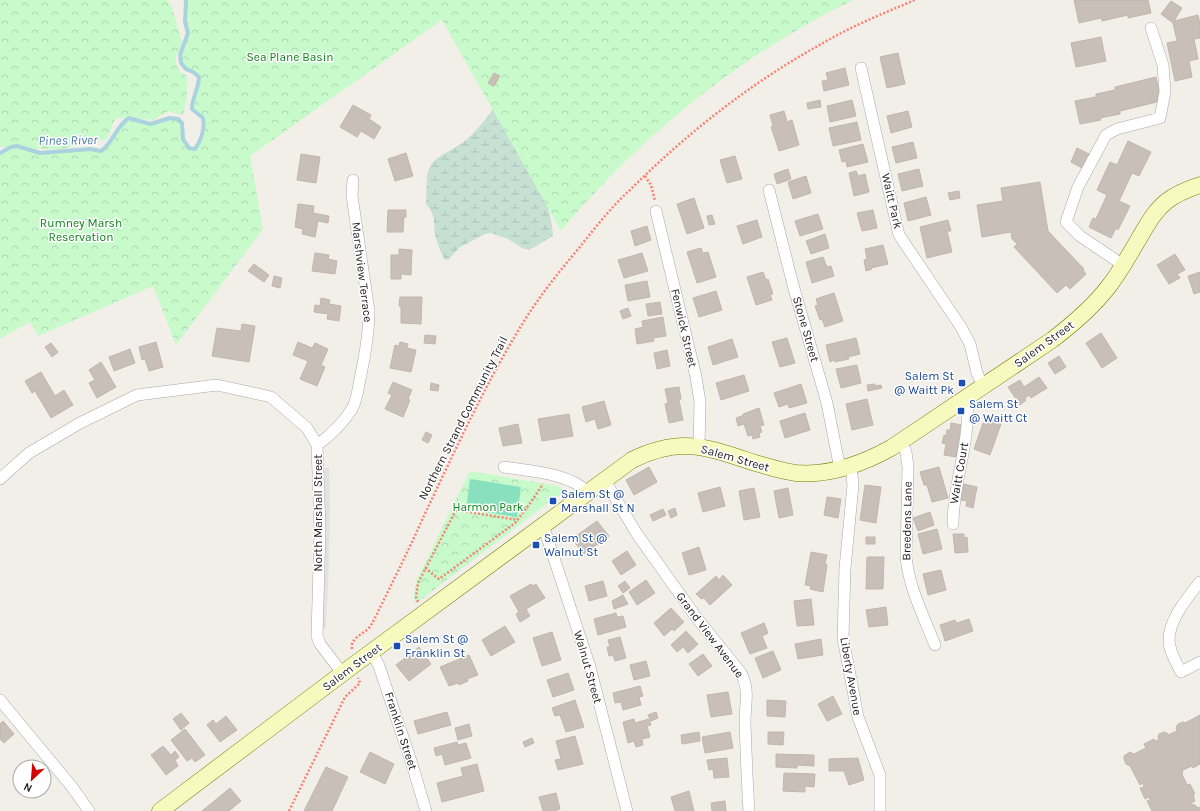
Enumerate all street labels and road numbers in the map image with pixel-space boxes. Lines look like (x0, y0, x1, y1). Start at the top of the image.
street label: Waitt Park (879, 172, 905, 230)
street label: Marshview Terrace (349, 221, 375, 323)
street label: Fenwick Street (668, 287, 700, 369)
street label: Stone Street (790, 295, 822, 364)
street label: Salem Street (1011, 317, 1077, 370)
street label: Northern Strand Community Trail (415, 334, 511, 502)
street label: Waitt Court (947, 441, 971, 505)
street label: Salem Street (699, 442, 771, 475)
street label: North Marshall Street (311, 454, 325, 572)
street label: Breedens Lane (899, 481, 915, 561)
street label: Grand View Avenue (673, 589, 747, 681)
street label: Walnut Street (571, 629, 605, 706)
street label: Liberty Avenue (837, 636, 865, 716)
street label: Salem Street (320, 640, 385, 694)
street label: Franklin Street (382, 690, 420, 772)

